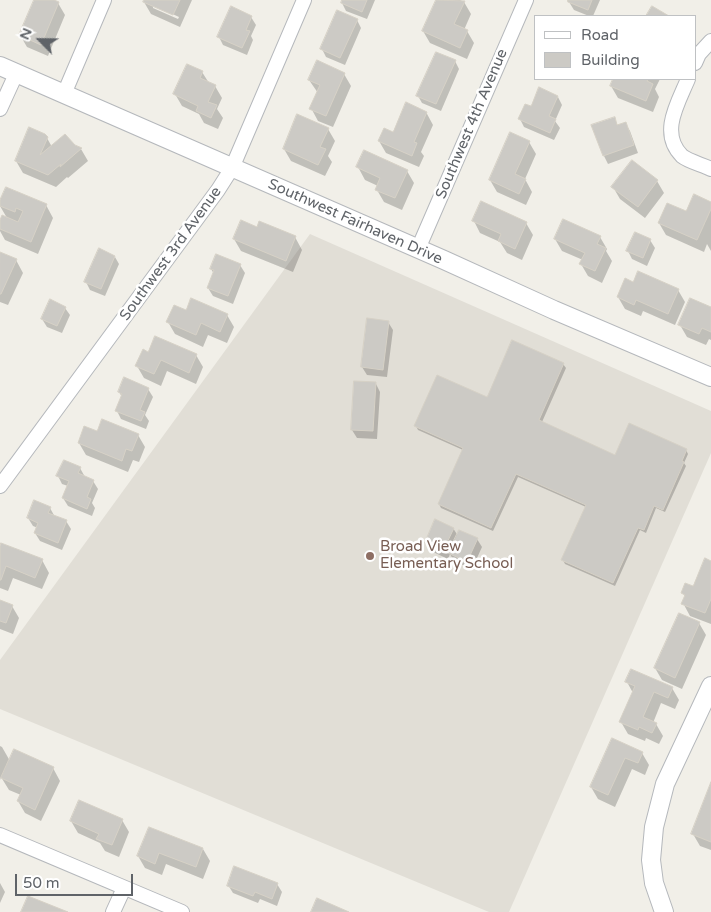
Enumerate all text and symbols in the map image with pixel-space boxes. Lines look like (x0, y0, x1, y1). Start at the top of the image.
north arrow (15, 15, 65, 65)
legend (534, 15, 696, 80)
text: N (16, 25, 36, 42)
text: Road (581, 26, 619, 44)
street label: Southwest 4th Avenue (432, 46, 512, 202)
text: Building (581, 51, 640, 69)
street label: Southwest Fairhaven Drive (265, 175, 445, 269)
street label: Southwest 3rd Avenue (116, 183, 226, 325)
place label: Broad View Elementary School (380, 538, 513, 573)
marker: Broad View Elementary School (364, 550, 376, 562)
scale bar (18, 864, 135, 896)
text: 50 m (23, 874, 60, 892)

